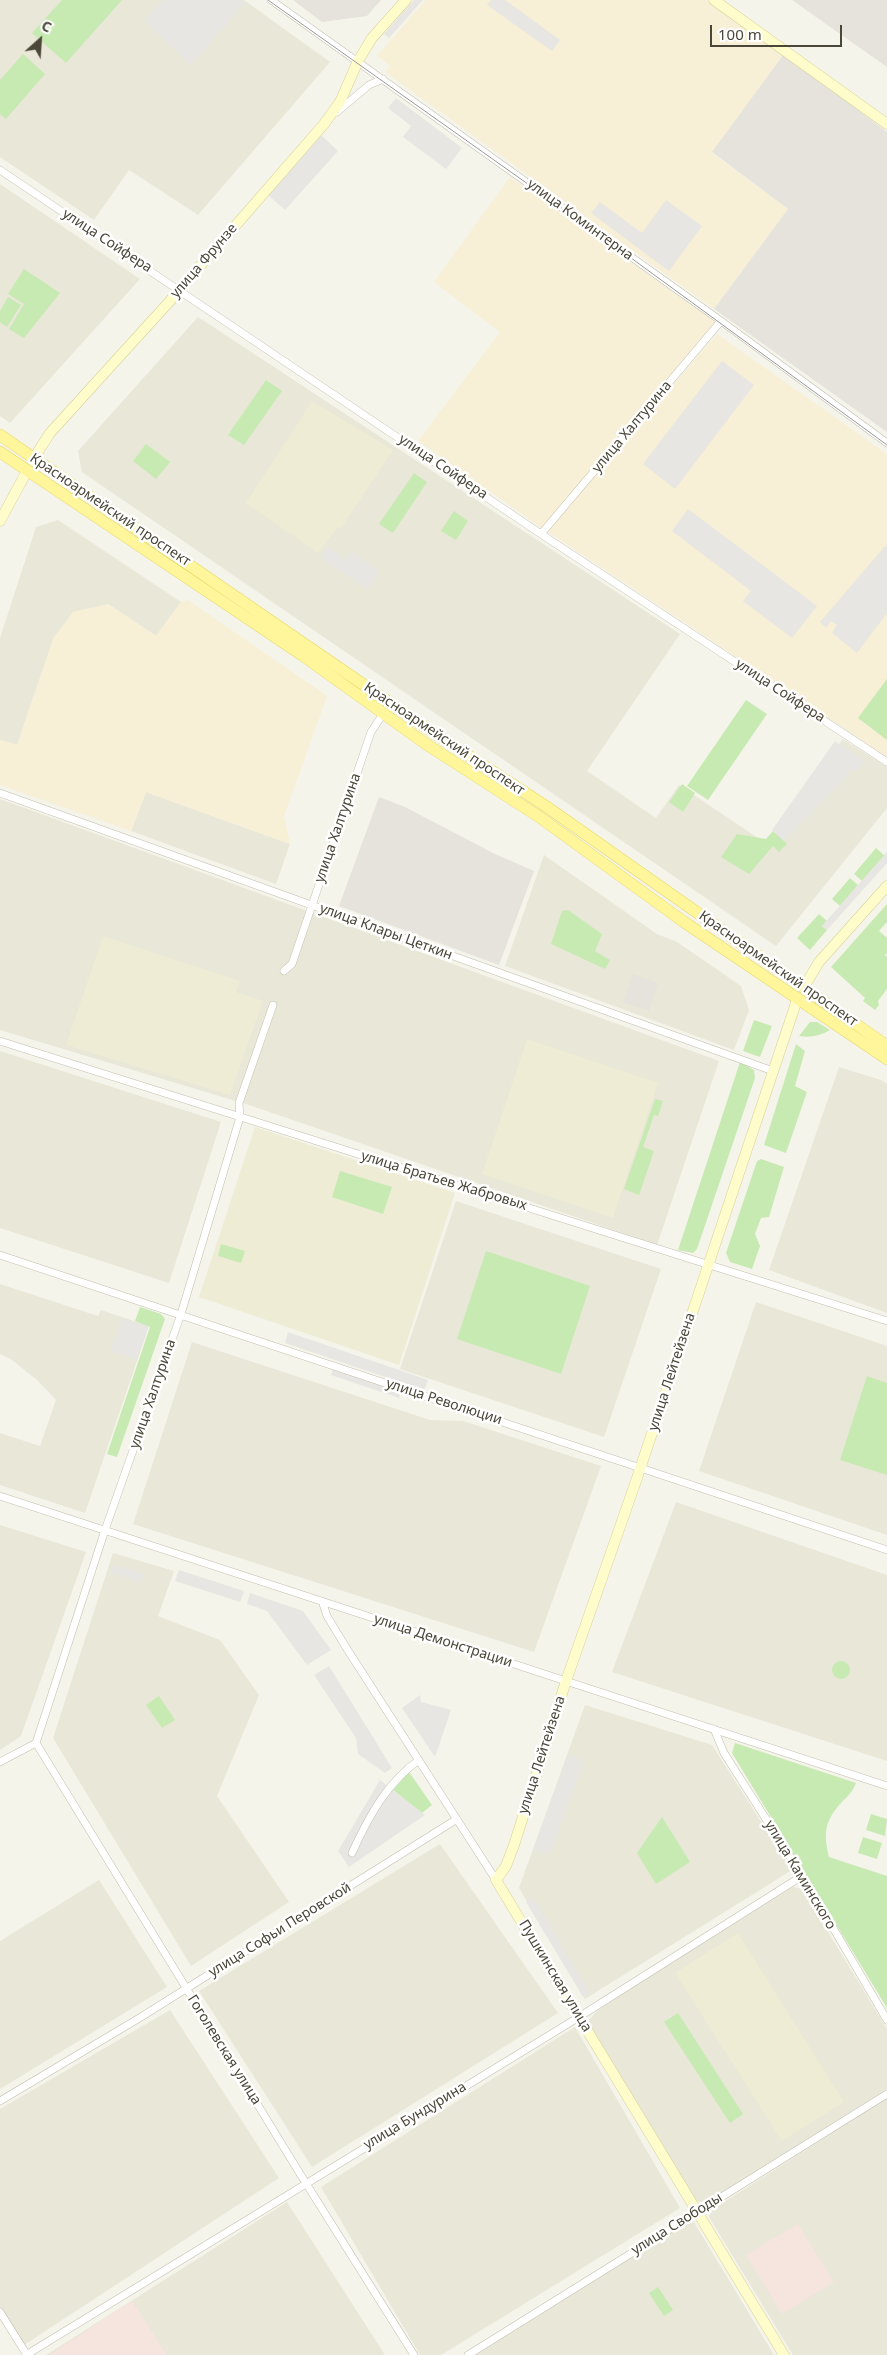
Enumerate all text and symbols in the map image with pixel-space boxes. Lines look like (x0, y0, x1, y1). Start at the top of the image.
north arrow (15, 15, 65, 65)
scale bar (712, 15, 844, 47)
text: С (39, 16, 55, 37)
text: 100 m (718, 24, 762, 44)
street label: улица Коминтерна (524, 176, 636, 264)
street label: улица Сойфера (59, 206, 155, 276)
street label: улица Фрунзе (167, 220, 241, 302)
street label: улица Халтурина (589, 378, 675, 476)
street label: улица Сойфера (395, 431, 491, 503)
street label: Красноармейский проспект (27, 450, 193, 570)
street label: улица Сойфера (732, 656, 828, 726)
street label: Красноармейский проспект (361, 679, 527, 799)
street label: улица Халтурина (311, 771, 365, 885)
street label: улица Клары Цеткин (317, 900, 455, 964)
street label: Красноармейский проспект (695, 908, 861, 1030)
street label: улица Братьев Жабровых (359, 1148, 529, 1214)
street label: улица Лейтейзена (645, 1311, 699, 1433)
street label: улица Халтурина (126, 1337, 180, 1451)
street label: улица Революции (384, 1375, 504, 1429)
street label: улица Демонстрации (372, 1611, 514, 1671)
street label: улица Лейтейзена (515, 1694, 569, 1816)
street label: улица Каминского (761, 1817, 839, 1933)
street label: улица Софьи Перовской (206, 1879, 354, 1981)
street label: Пушкинская улица (515, 1917, 595, 2035)
street label: Гоголевская улица (183, 1992, 265, 2108)
street label: улица Бундурина (361, 2079, 469, 2153)
street label: улица Свободы (628, 2189, 726, 2259)

